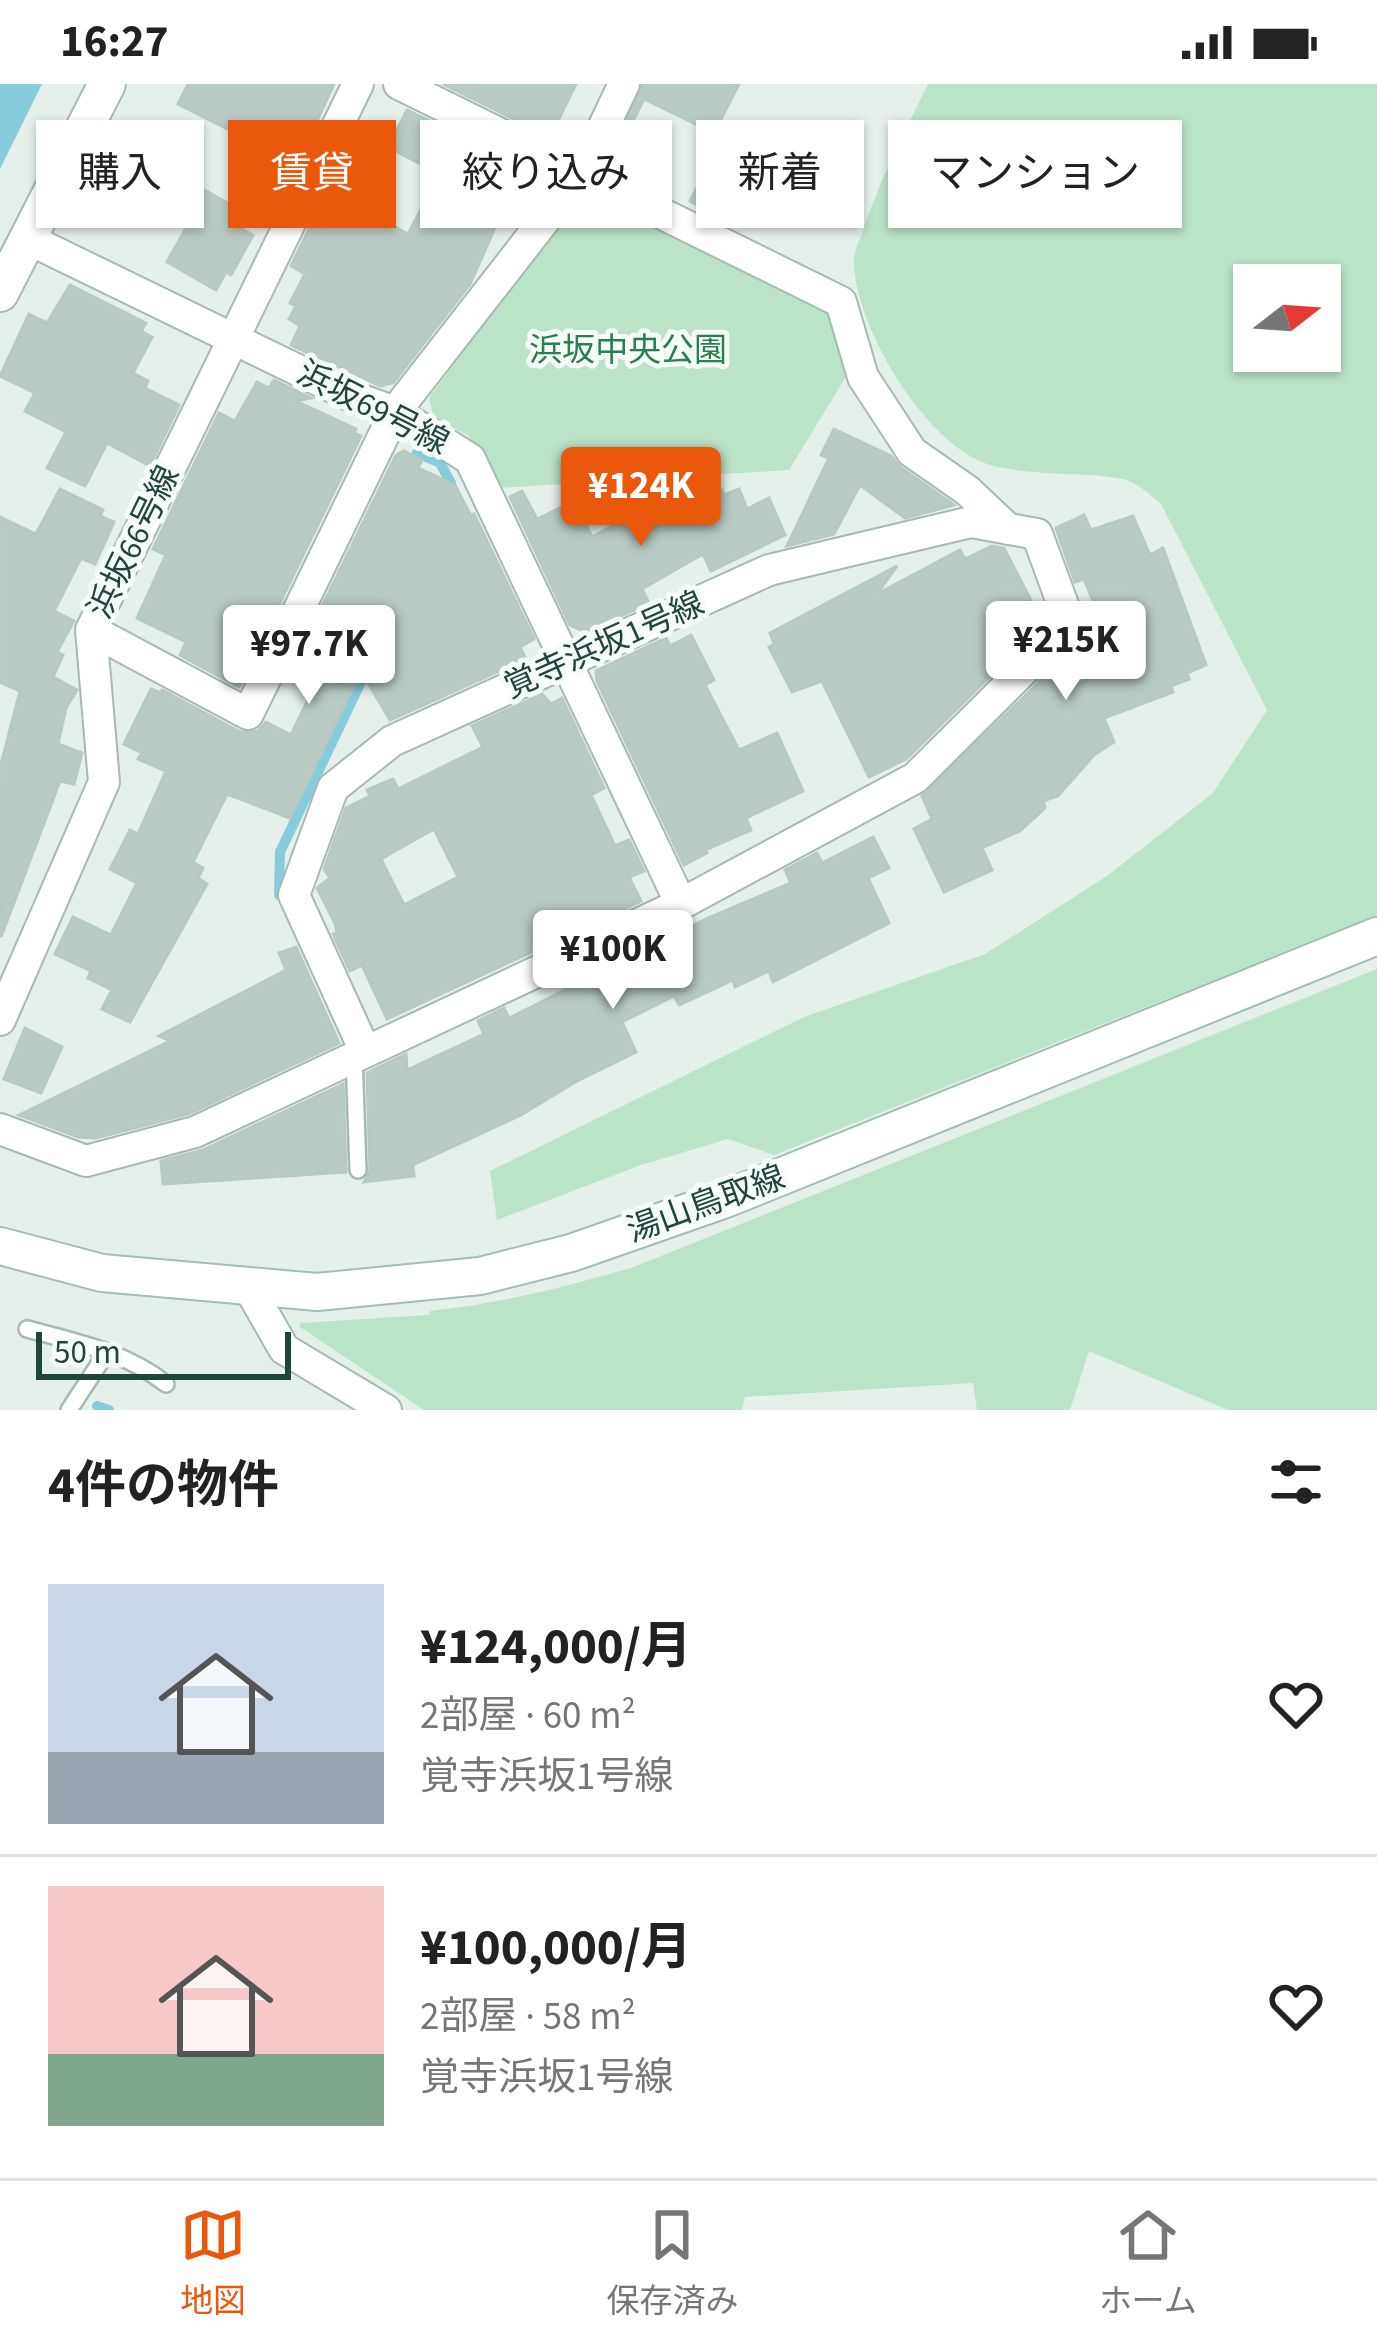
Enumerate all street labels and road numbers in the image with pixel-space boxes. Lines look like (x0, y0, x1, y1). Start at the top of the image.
street label: 浜坂69号線 (289, 350, 457, 466)
street label: 浜坂66号線 (77, 458, 191, 626)
street label: 覚寺浜坂1号線 (497, 580, 711, 710)
street label: 湯山鳥取線 (620, 1154, 792, 1254)

